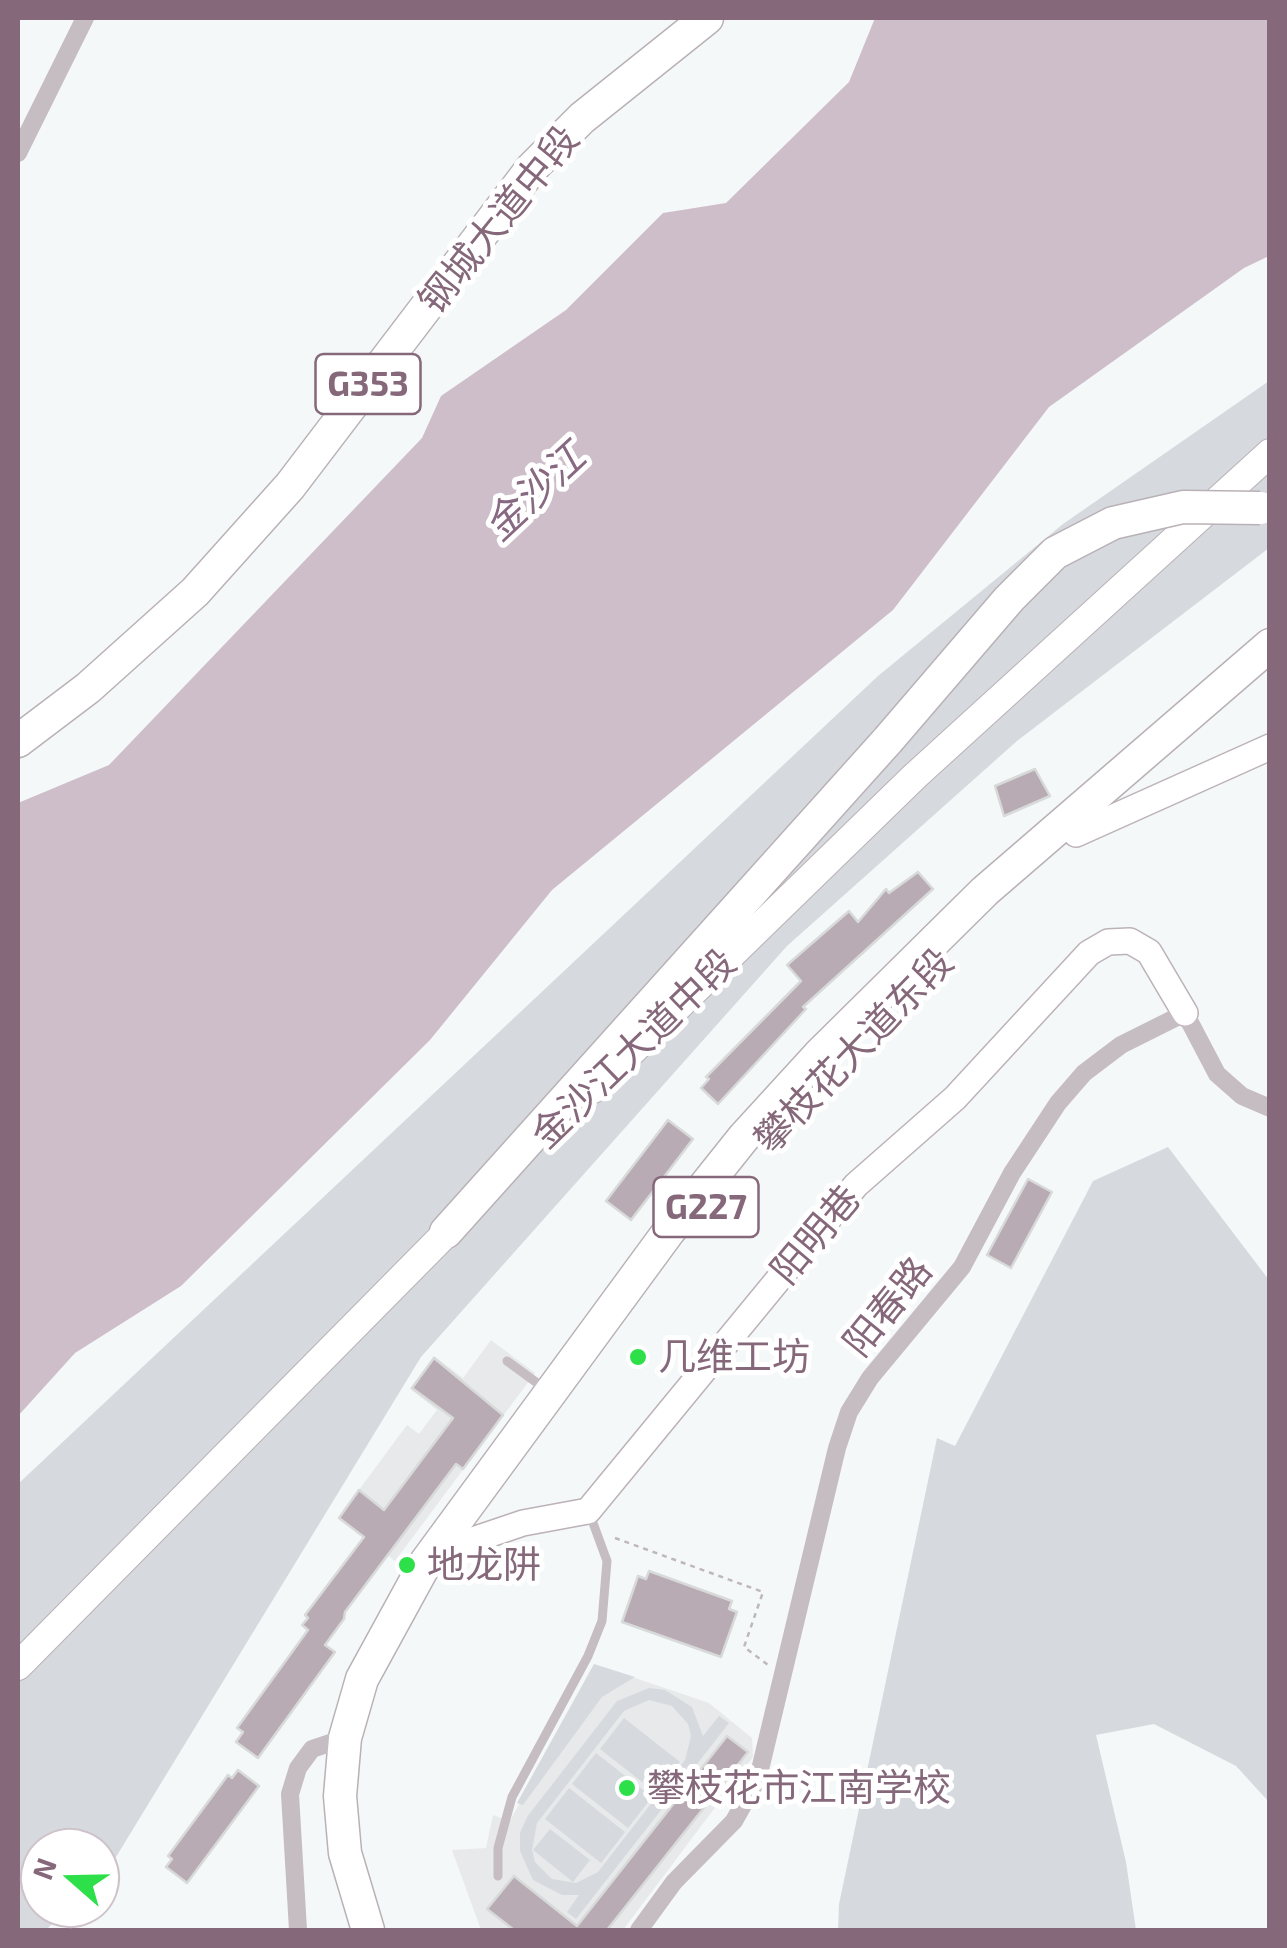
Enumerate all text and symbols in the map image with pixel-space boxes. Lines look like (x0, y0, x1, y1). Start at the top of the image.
street label: 钢城大道中段 (410, 117, 588, 323)
road number: G353 (316, 354, 420, 414)
water label: 金沙江 (475, 434, 595, 550)
street label: 攀枝花大道东段 (745, 939, 963, 1163)
street label: 金沙江大道中段 (522, 940, 746, 1158)
road number: G227 (654, 1177, 758, 1237)
street label: 阳明巷 (762, 1177, 870, 1293)
street label: 阳春路 (834, 1248, 942, 1366)
place label: 几维工坊 (658, 1334, 810, 1380)
marker: 几维工坊 (627, 1346, 649, 1368)
place label: 地龙阱 (427, 1542, 541, 1588)
marker: 地龙阱 (396, 1554, 418, 1576)
place label: 攀枝花市江南学校 (647, 1765, 951, 1811)
marker: 攀枝花市江南学校 (616, 1777, 638, 1799)
north arrow (20, 1828, 120, 1928)
text: N (24, 1853, 63, 1884)

